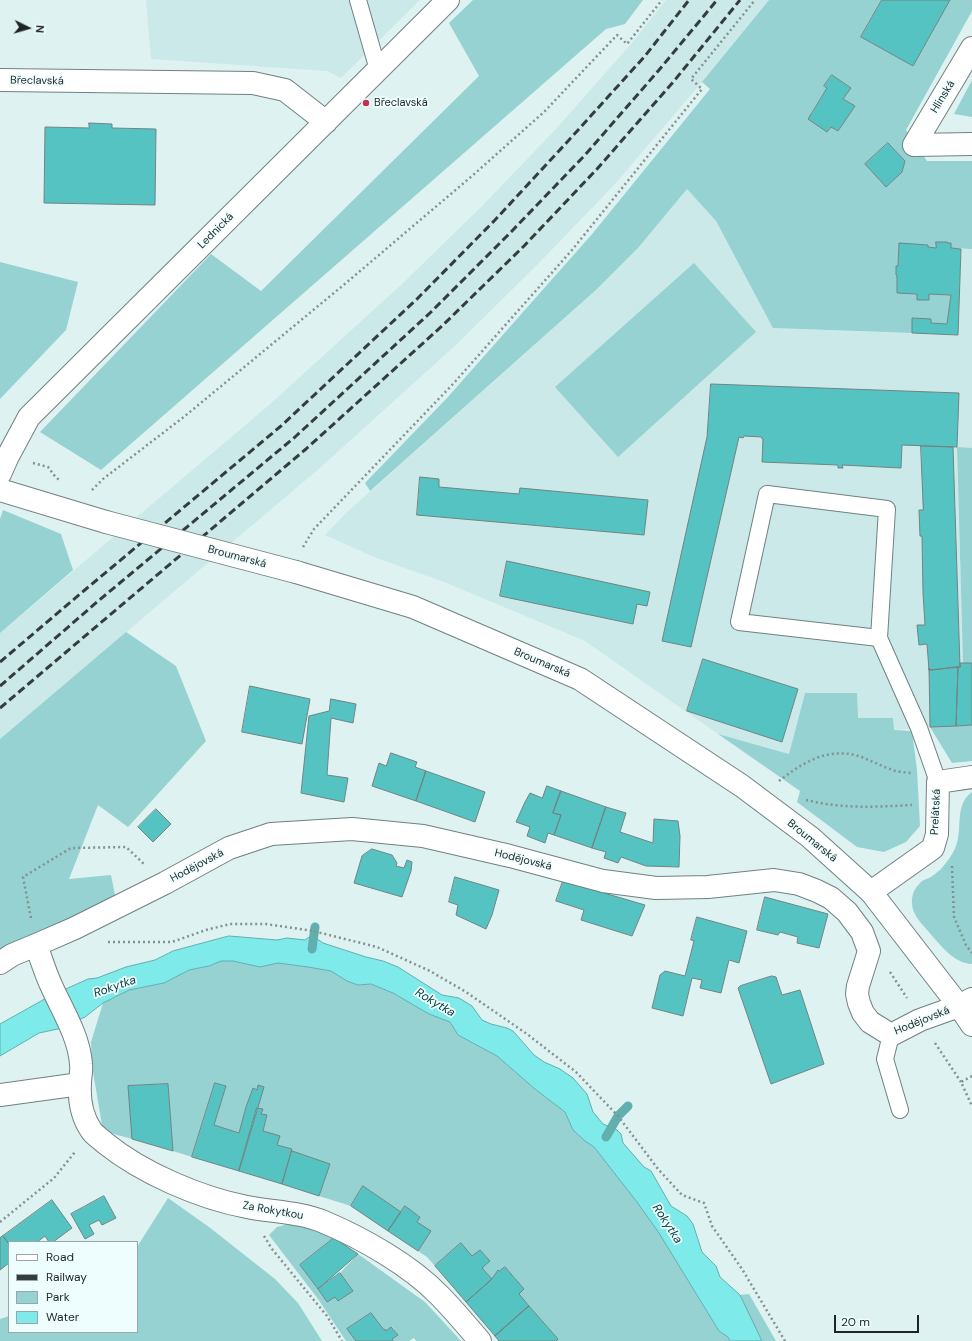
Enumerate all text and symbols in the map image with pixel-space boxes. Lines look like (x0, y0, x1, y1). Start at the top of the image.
north arrow (8, 8, 48, 48)
text: N (33, 24, 47, 34)
street label: Břeclavská (10, 74, 64, 88)
street label: Hlinská (928, 78, 958, 116)
place label: Břeclavská (374, 96, 428, 110)
marker: Břeclavská (361, 98, 371, 108)
street label: Lednická (195, 210, 237, 252)
street label: Broumarská (206, 543, 268, 571)
street label: Broumarská (512, 645, 572, 681)
street label: Prelátská (928, 789, 944, 835)
street label: Broumarská (784, 817, 840, 865)
street label: Hodějovská (168, 846, 226, 886)
street label: Hodějovská (493, 847, 553, 873)
water label: Rokytka (92, 973, 138, 1001)
water label: Rokytka (412, 985, 458, 1021)
street label: Hodějovská (892, 1004, 952, 1038)
street label: Za Rokytkou (242, 1199, 304, 1223)
water label: Rokytka (649, 1202, 685, 1246)
legend (8, 1241, 138, 1333)
text: Road (46, 1249, 74, 1265)
text: Railway (46, 1269, 87, 1285)
text: Park (46, 1289, 70, 1305)
scale bar (836, 1307, 921, 1333)
text: Water (46, 1309, 79, 1325)
text: 20 m (841, 1314, 870, 1330)

